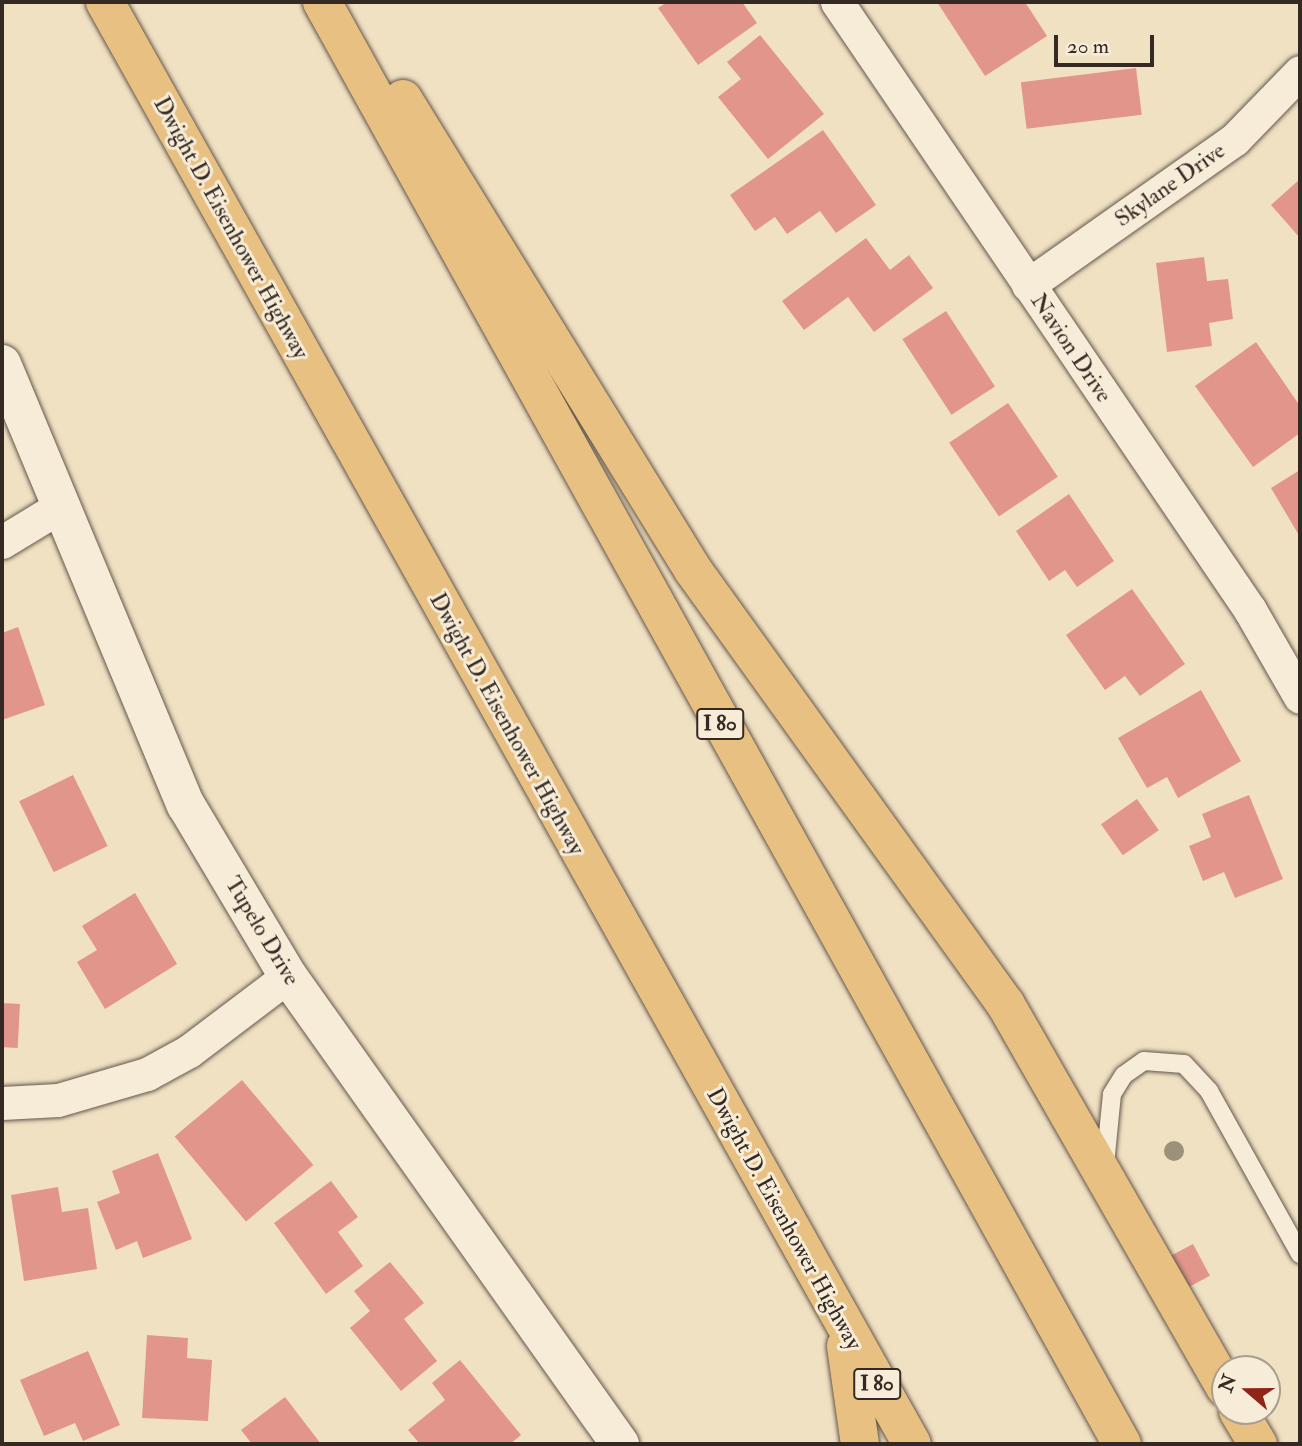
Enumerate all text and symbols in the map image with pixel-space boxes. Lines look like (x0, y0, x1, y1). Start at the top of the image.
scale bar (1057, 21, 1157, 65)
text: 20 m (1067, 33, 1109, 60)
street label: Dwight D. Eisenhower Highway (147, 92, 315, 364)
street label: Skylane Drive (1110, 137, 1230, 233)
street label: Navion Drive (1024, 288, 1118, 408)
street label: Dwight D. Eisenhower Highway (423, 588, 591, 860)
road number: I 80 (696, 706, 744, 742)
street label: Tupelo Drive (219, 872, 305, 990)
street label: Dwight D. Eisenhower Highway (700, 1083, 868, 1355)
north arrow (1211, 1355, 1281, 1425)
road number: I 80 (852, 1366, 902, 1402)
text: N (1214, 1371, 1242, 1396)

